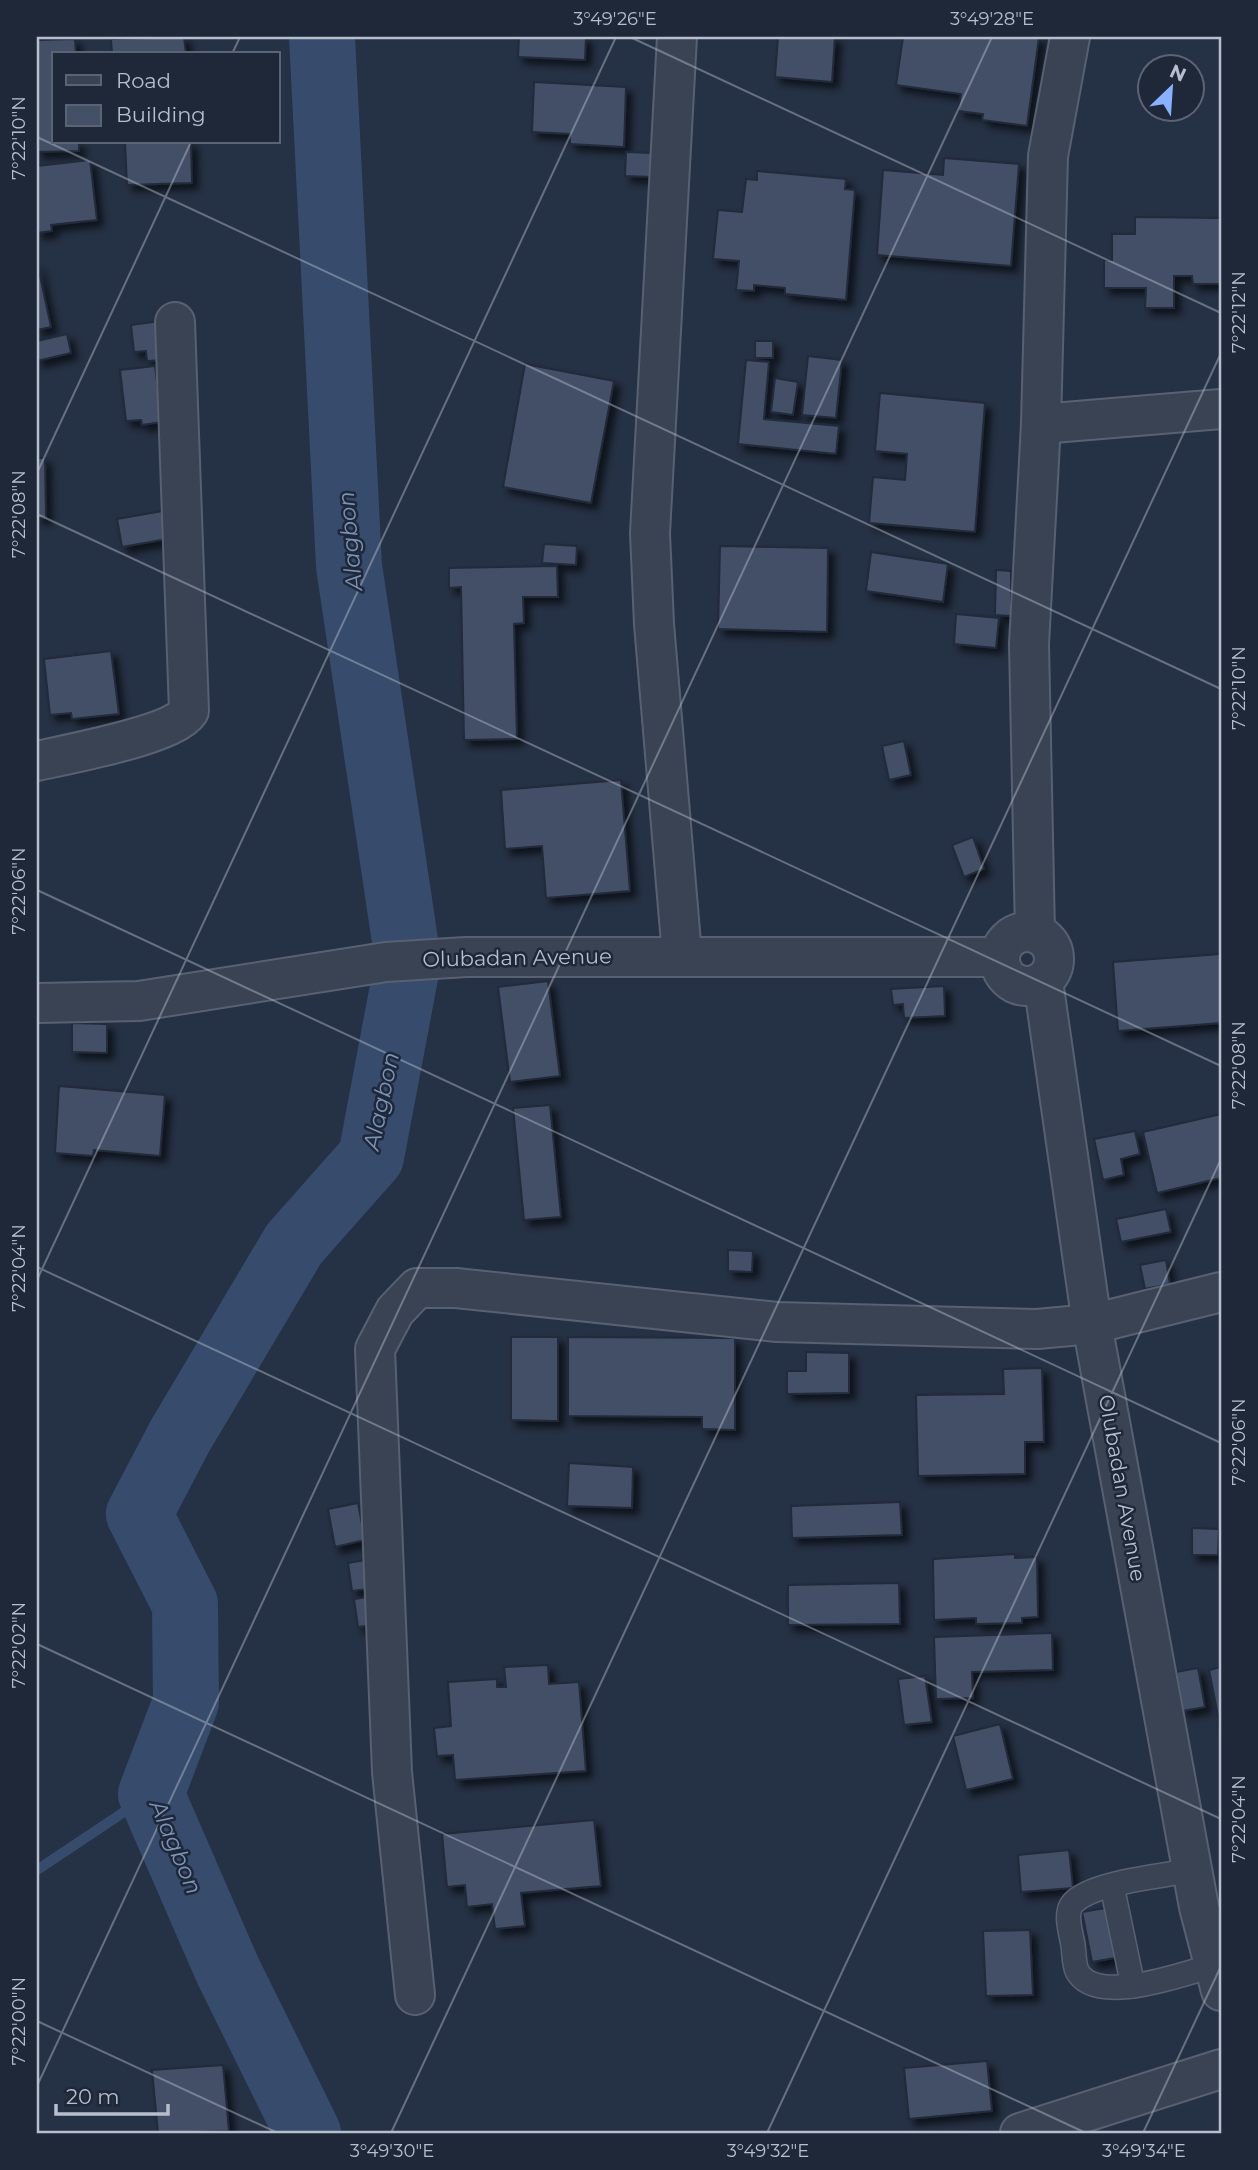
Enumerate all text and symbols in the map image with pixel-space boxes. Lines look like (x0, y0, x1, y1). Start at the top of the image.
text: 3°49'26"E (573, 8, 657, 30)
text: 3°49'28"E (950, 8, 1034, 30)
legend (52, 52, 280, 144)
north arrow (1136, 52, 1206, 122)
text: N (1166, 59, 1190, 87)
text: Road (116, 68, 171, 93)
text: 7°22'10"N (8, 96, 30, 180)
text: Building (116, 102, 206, 127)
text: 7°22'12"N (1228, 271, 1250, 353)
text: 7°22'08"N (8, 470, 30, 558)
water label: Alagbon (332, 490, 368, 594)
text: 7°22'10"N (1228, 646, 1250, 730)
text: 7°22'06"N (8, 847, 30, 935)
street label: Olubadan Avenue (422, 943, 612, 972)
text: 7°22'08"N (1228, 1021, 1250, 1109)
water label: Alagbon (357, 1049, 405, 1155)
text: 7°22'04"N (8, 1224, 30, 1312)
street label: Olubadan Avenue (1094, 1392, 1151, 1583)
text: 7°22'06"N (1228, 1398, 1250, 1486)
text: 7°22'02"N (8, 1602, 30, 1688)
text: 7°22'04"N (1228, 1775, 1250, 1863)
water label: Alagbon (143, 1794, 208, 1898)
text: 7°22'00"N (8, 1977, 30, 2065)
scale bar (56, 2072, 168, 2116)
text: 20 m (66, 2084, 120, 2109)
text: 3°49'30"E (350, 2140, 434, 2162)
text: 3°49'32"E (727, 2140, 809, 2162)
text: 3°49'34"E (1102, 2140, 1186, 2162)

